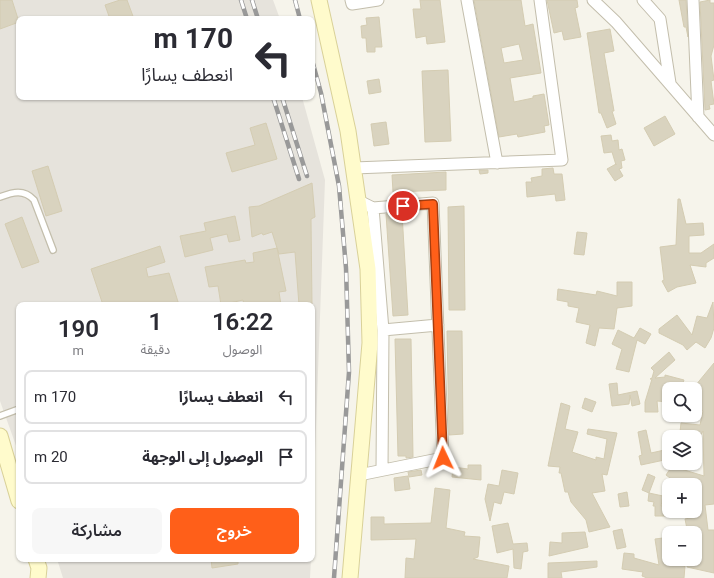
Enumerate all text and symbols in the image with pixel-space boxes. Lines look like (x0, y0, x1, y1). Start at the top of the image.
text: 170 m (154, 22, 233, 55)
icon: left (247, 32, 299, 84)
text: انعطف يسارًا (141, 64, 233, 85)
pin (386, 189, 420, 223)
icon: arrive (392, 195, 414, 217)
text: 1 (149, 308, 162, 336)
text: 16:22 (212, 308, 273, 336)
text: 190 (58, 315, 99, 343)
text: دقيقة (141, 342, 170, 357)
text: الوصول (223, 342, 262, 357)
text: m (73, 343, 84, 358)
map controls (662, 382, 702, 566)
button: search (662, 382, 702, 422)
icon: left (275, 386, 297, 408)
text: 170 m (34, 388, 76, 406)
text: انعطف يسارًا (179, 388, 263, 406)
button: layers (662, 430, 702, 470)
position arrow (422, 437, 464, 479)
icon: arrive (275, 446, 297, 468)
text: 20 m (34, 448, 68, 466)
text: الوصول إلى الوجهة (142, 448, 263, 466)
button: + (662, 478, 702, 518)
button: مشاركة (32, 508, 162, 554)
button: خروج (170, 508, 299, 554)
button: − (662, 526, 702, 566)

